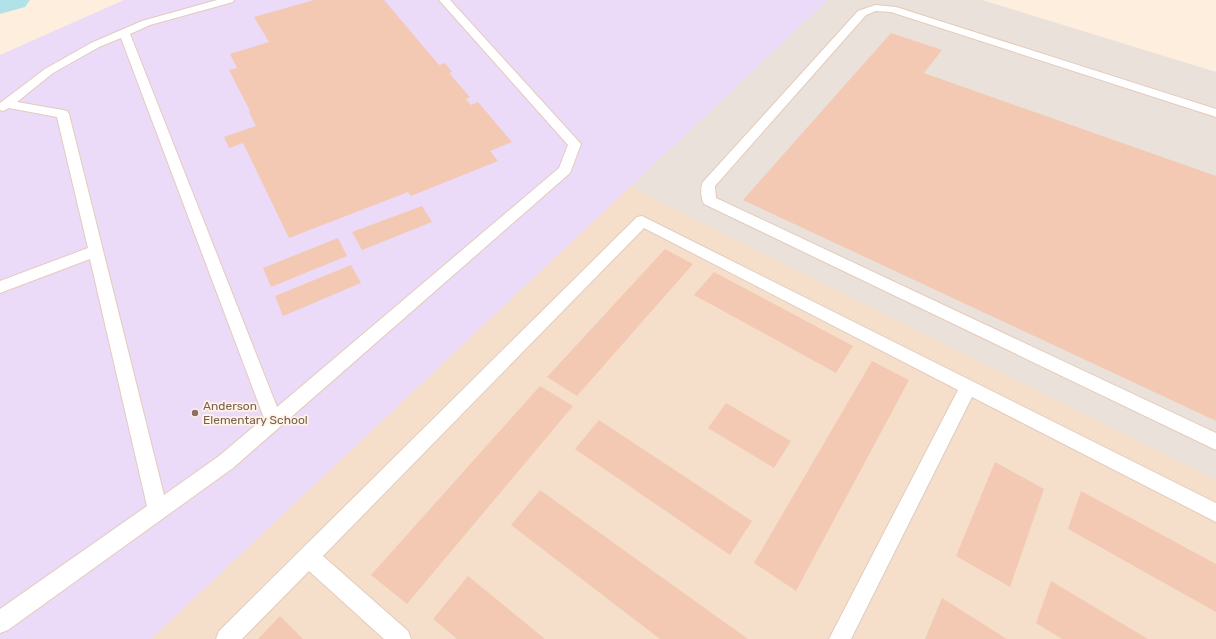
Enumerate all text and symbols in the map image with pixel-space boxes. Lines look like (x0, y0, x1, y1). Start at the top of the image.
place label: Anderson Elementary School (203, 399, 308, 427)
marker: Anderson Elementary School (190, 408, 200, 418)

